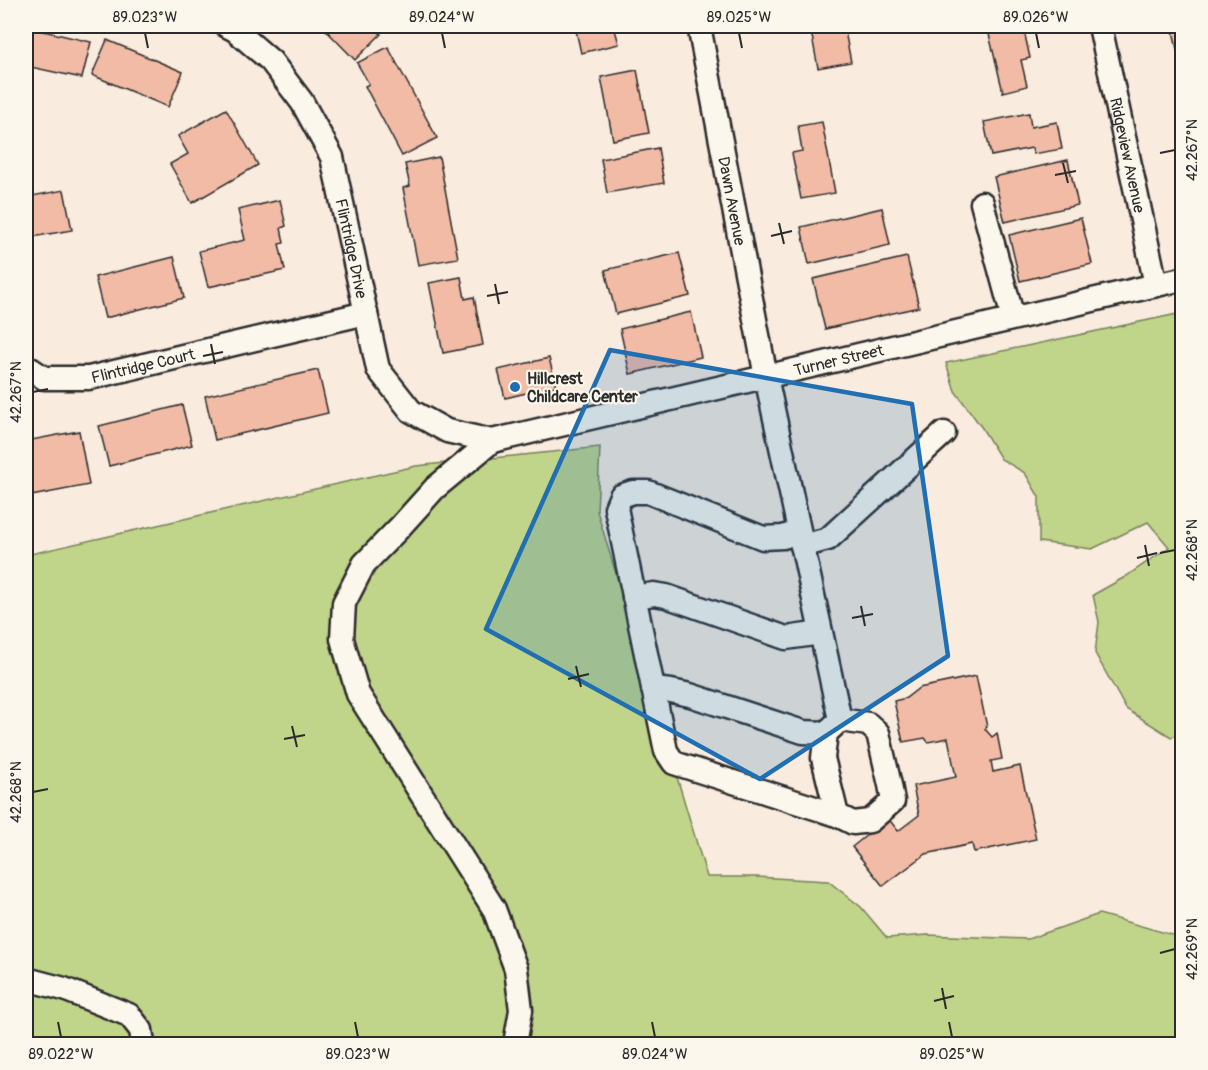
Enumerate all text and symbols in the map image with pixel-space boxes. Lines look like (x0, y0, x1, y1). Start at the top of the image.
text: 89.023°W (113, 8, 177, 27)
text: 89.024°W (409, 8, 475, 27)
text: 89.025°W (707, 8, 772, 27)
text: 89.026°W (1003, 8, 1069, 27)
street label: Ridgeview Avenue (1105, 96, 1149, 215)
text: 42.267°N (1183, 119, 1202, 181)
street label: Dawn Avenue (713, 155, 750, 247)
street label: Flintridge Drive (330, 197, 371, 300)
street label: Turner Street (792, 340, 886, 381)
street label: Flintridge Court (89, 344, 198, 388)
text: 42.267°N (7, 361, 26, 423)
place label: Hillcrest Childcare Center (527, 369, 638, 407)
marker: Hillcrest Childcare Center (508, 380, 522, 394)
text: 42.268°N (1183, 519, 1202, 581)
text: 42.268°N (7, 761, 26, 823)
text: 42.269°N (1183, 918, 1202, 980)
text: 89.022°W (29, 1045, 94, 1064)
text: 89.023°W (326, 1045, 390, 1064)
text: 89.024°W (622, 1045, 688, 1064)
text: 89.025°W (920, 1045, 985, 1064)

